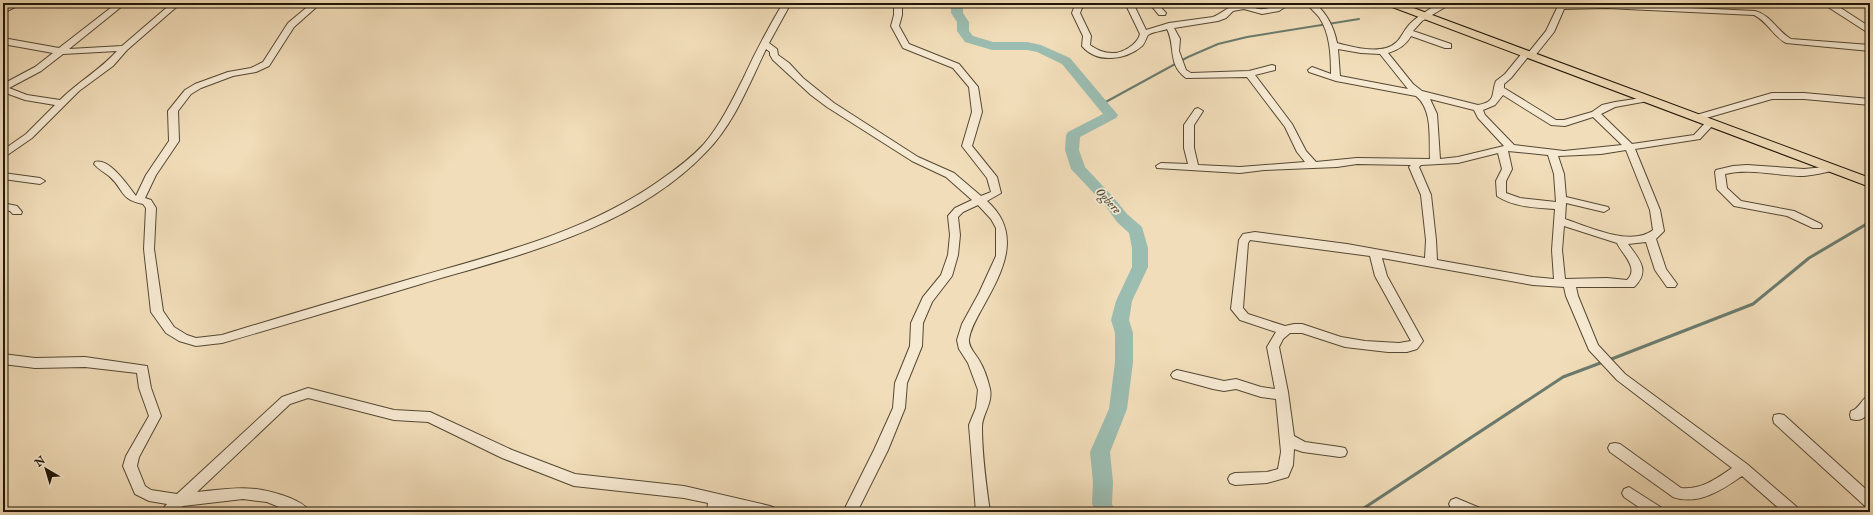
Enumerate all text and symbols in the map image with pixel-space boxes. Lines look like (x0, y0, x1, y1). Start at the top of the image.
water label: Ogbere (1091, 184, 1125, 219)
north arrow (26, 449, 66, 489)
text: N (32, 453, 49, 471)

